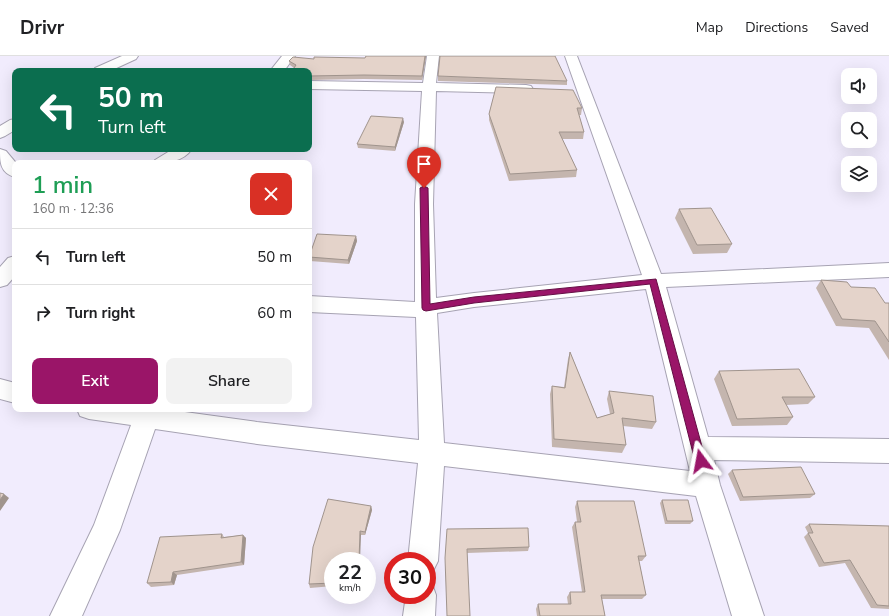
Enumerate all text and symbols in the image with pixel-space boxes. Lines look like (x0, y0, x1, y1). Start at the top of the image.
text: Drivr (20, 15, 64, 41)
text: Map (696, 18, 723, 37)
text: Directions (745, 18, 808, 37)
text: Saved (830, 18, 869, 37)
map controls (841, 68, 877, 192)
button: sound (841, 68, 877, 104)
text: 50 m (98, 79, 164, 117)
icon: left (32, 84, 84, 136)
button: search (841, 112, 877, 148)
text: Turn left (98, 115, 166, 139)
pin (407, 147, 441, 188)
icon: arrive (413, 153, 435, 175)
button: layers (841, 156, 877, 192)
text: 1 min (32, 169, 93, 201)
button: close (250, 173, 292, 215)
text: 160 m · 12:36 (32, 200, 114, 218)
icon: left (32, 246, 54, 268)
text: Turn left (66, 247, 125, 267)
text: 50 m (257, 247, 292, 267)
icon: right (32, 302, 54, 324)
text: Turn right (66, 303, 135, 323)
text: 60 m (257, 303, 292, 323)
button: Exit (32, 358, 158, 404)
button: Share (166, 358, 292, 404)
position arrow (680, 440, 722, 482)
speed limit sign: 30 (384, 552, 436, 604)
text: 22 (338, 559, 362, 586)
text: km/h (339, 581, 361, 595)

